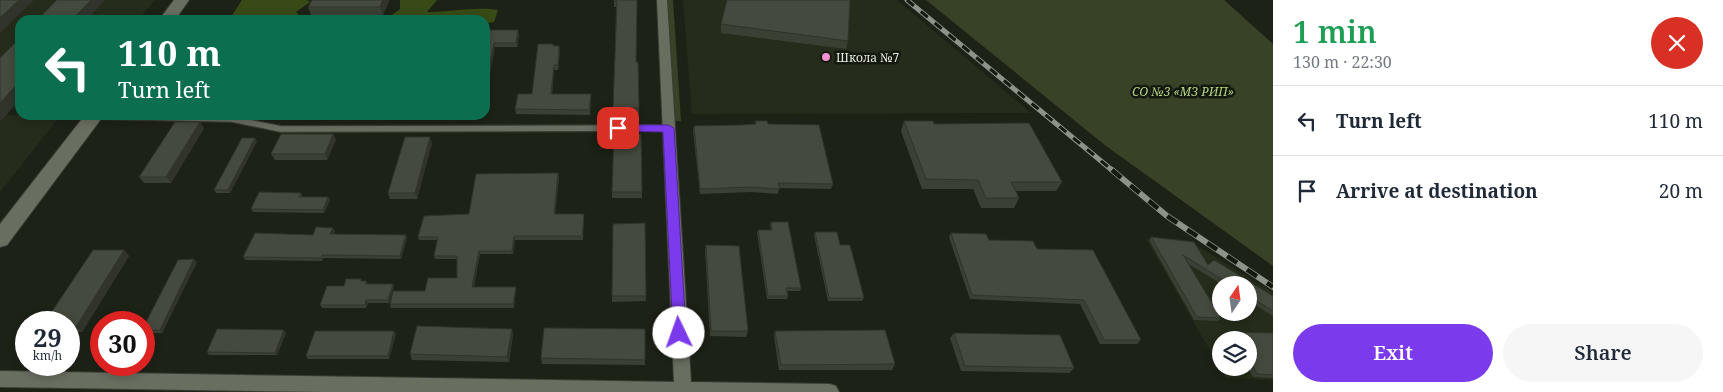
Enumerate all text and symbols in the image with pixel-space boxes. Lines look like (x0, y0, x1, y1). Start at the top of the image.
text: 1 min (1293, 11, 1377, 52)
button: close (1651, 17, 1703, 69)
text: 110 m (118, 29, 221, 76)
icon: left (35, 35, 100, 100)
place label: Школа №7 (836, 49, 900, 66)
marker: Школа №7 (820, 51, 832, 63)
text: 130 m · 22:30 (1293, 51, 1392, 73)
text: Turn left (118, 74, 210, 104)
park label: СО №3 «МЗ РИП» (1132, 83, 1234, 100)
pin (597, 107, 639, 149)
icon: left (1293, 107, 1321, 135)
text: Turn left (1336, 108, 1422, 134)
text: 110 m (1648, 108, 1703, 134)
icon: arrive (604, 114, 632, 142)
icon: arrive (1293, 177, 1321, 205)
text: Arrive at destination (1336, 178, 1538, 204)
text: 20 m (1659, 178, 1703, 204)
north arrow (1212, 276, 1258, 321)
map controls (1212, 276, 1257, 376)
position arrow (652, 306, 704, 358)
speed limit sign: 30 (90, 311, 155, 376)
text: 29 (33, 320, 62, 354)
button: Exit (1293, 324, 1493, 382)
button: Share (1503, 324, 1703, 382)
button: layers (1212, 331, 1257, 376)
text: km/h (33, 347, 62, 364)

